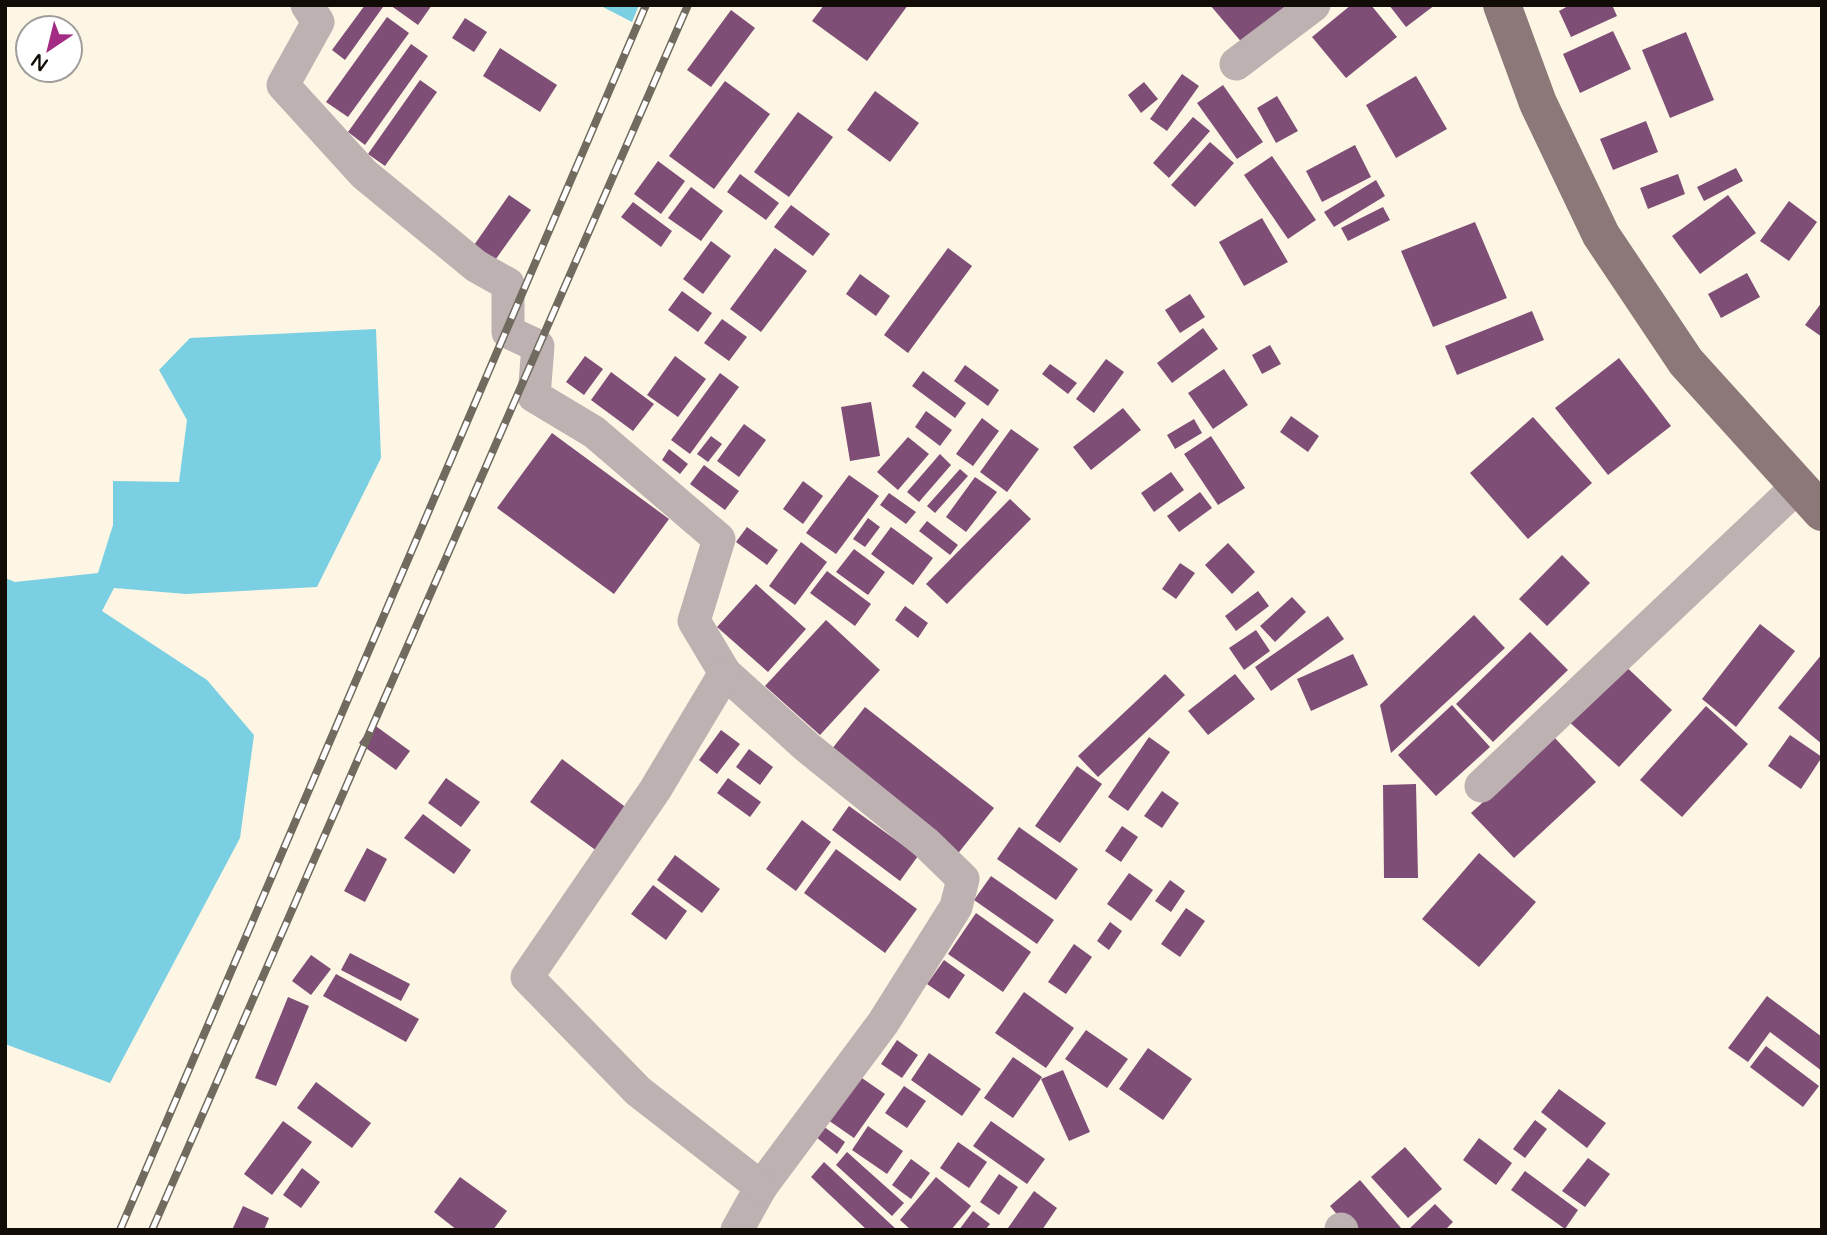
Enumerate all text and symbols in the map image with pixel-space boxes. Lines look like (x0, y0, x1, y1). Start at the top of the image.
north arrow (14, 14, 84, 84)
text: N (27, 49, 52, 75)

